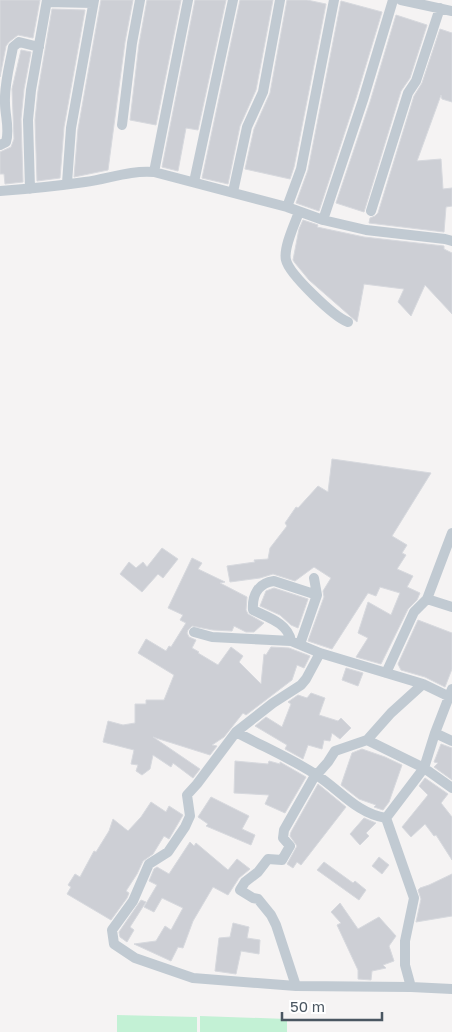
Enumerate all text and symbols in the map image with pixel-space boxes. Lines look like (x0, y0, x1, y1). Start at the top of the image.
scale bar (282, 990, 382, 1022)
text: 50 m (290, 997, 325, 1015)

